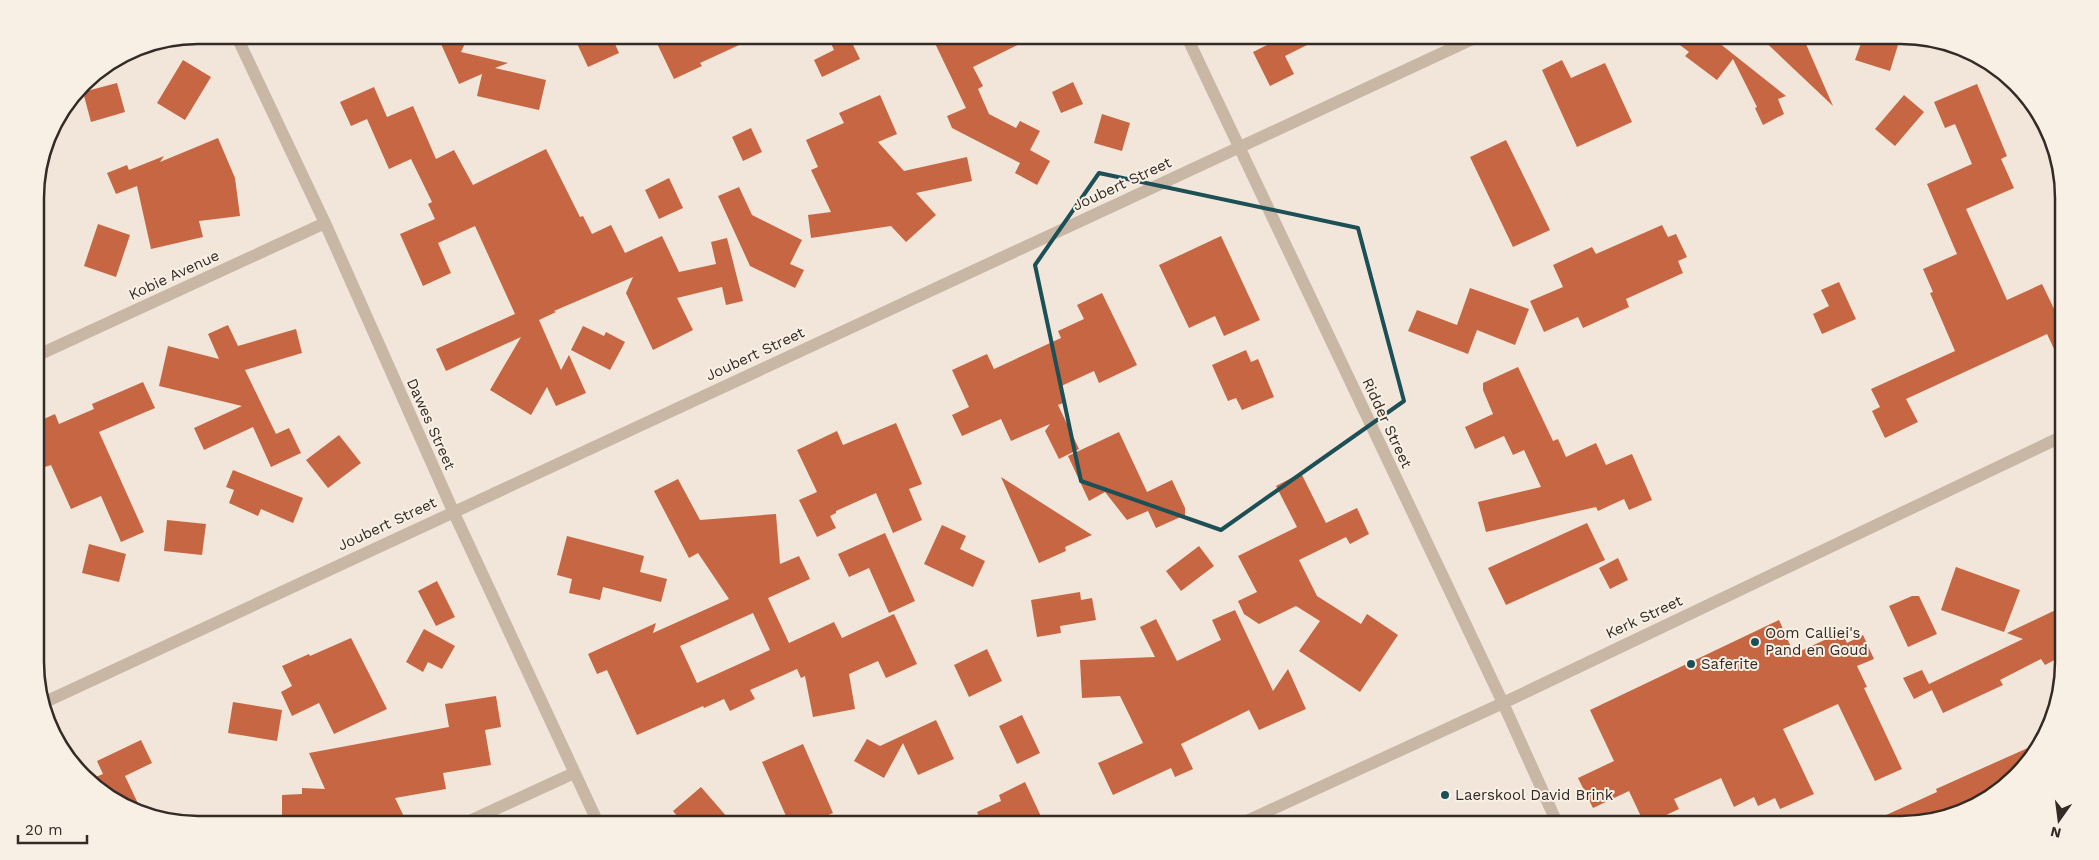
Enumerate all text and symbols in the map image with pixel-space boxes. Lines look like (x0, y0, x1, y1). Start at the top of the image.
street label: Joubert Street (1070, 153, 1175, 215)
street label: Kobie Avenue (126, 246, 222, 304)
street label: Joubert Street (703, 323, 808, 385)
street label: Dawes Street (403, 375, 459, 473)
street label: Ridder Street (1358, 375, 1416, 472)
street label: Joubert Street (335, 493, 440, 555)
street label: Kerk Street (1603, 591, 1686, 643)
place label: Oom Calliei's Pand en Goud (1765, 624, 1868, 659)
marker: Oom Calliei's Pand en Goud (1749, 636, 1761, 648)
place label: Saferite (1701, 655, 1758, 673)
marker: Saferite (1685, 658, 1697, 670)
place label: Laerskool David Brink (1455, 786, 1614, 804)
marker: Laerskool David Brink (1439, 789, 1451, 801)
north arrow (2034, 795, 2084, 845)
scale bar (18, 812, 86, 844)
text: 20 m (25, 821, 63, 839)
text: N (2049, 824, 2063, 842)

